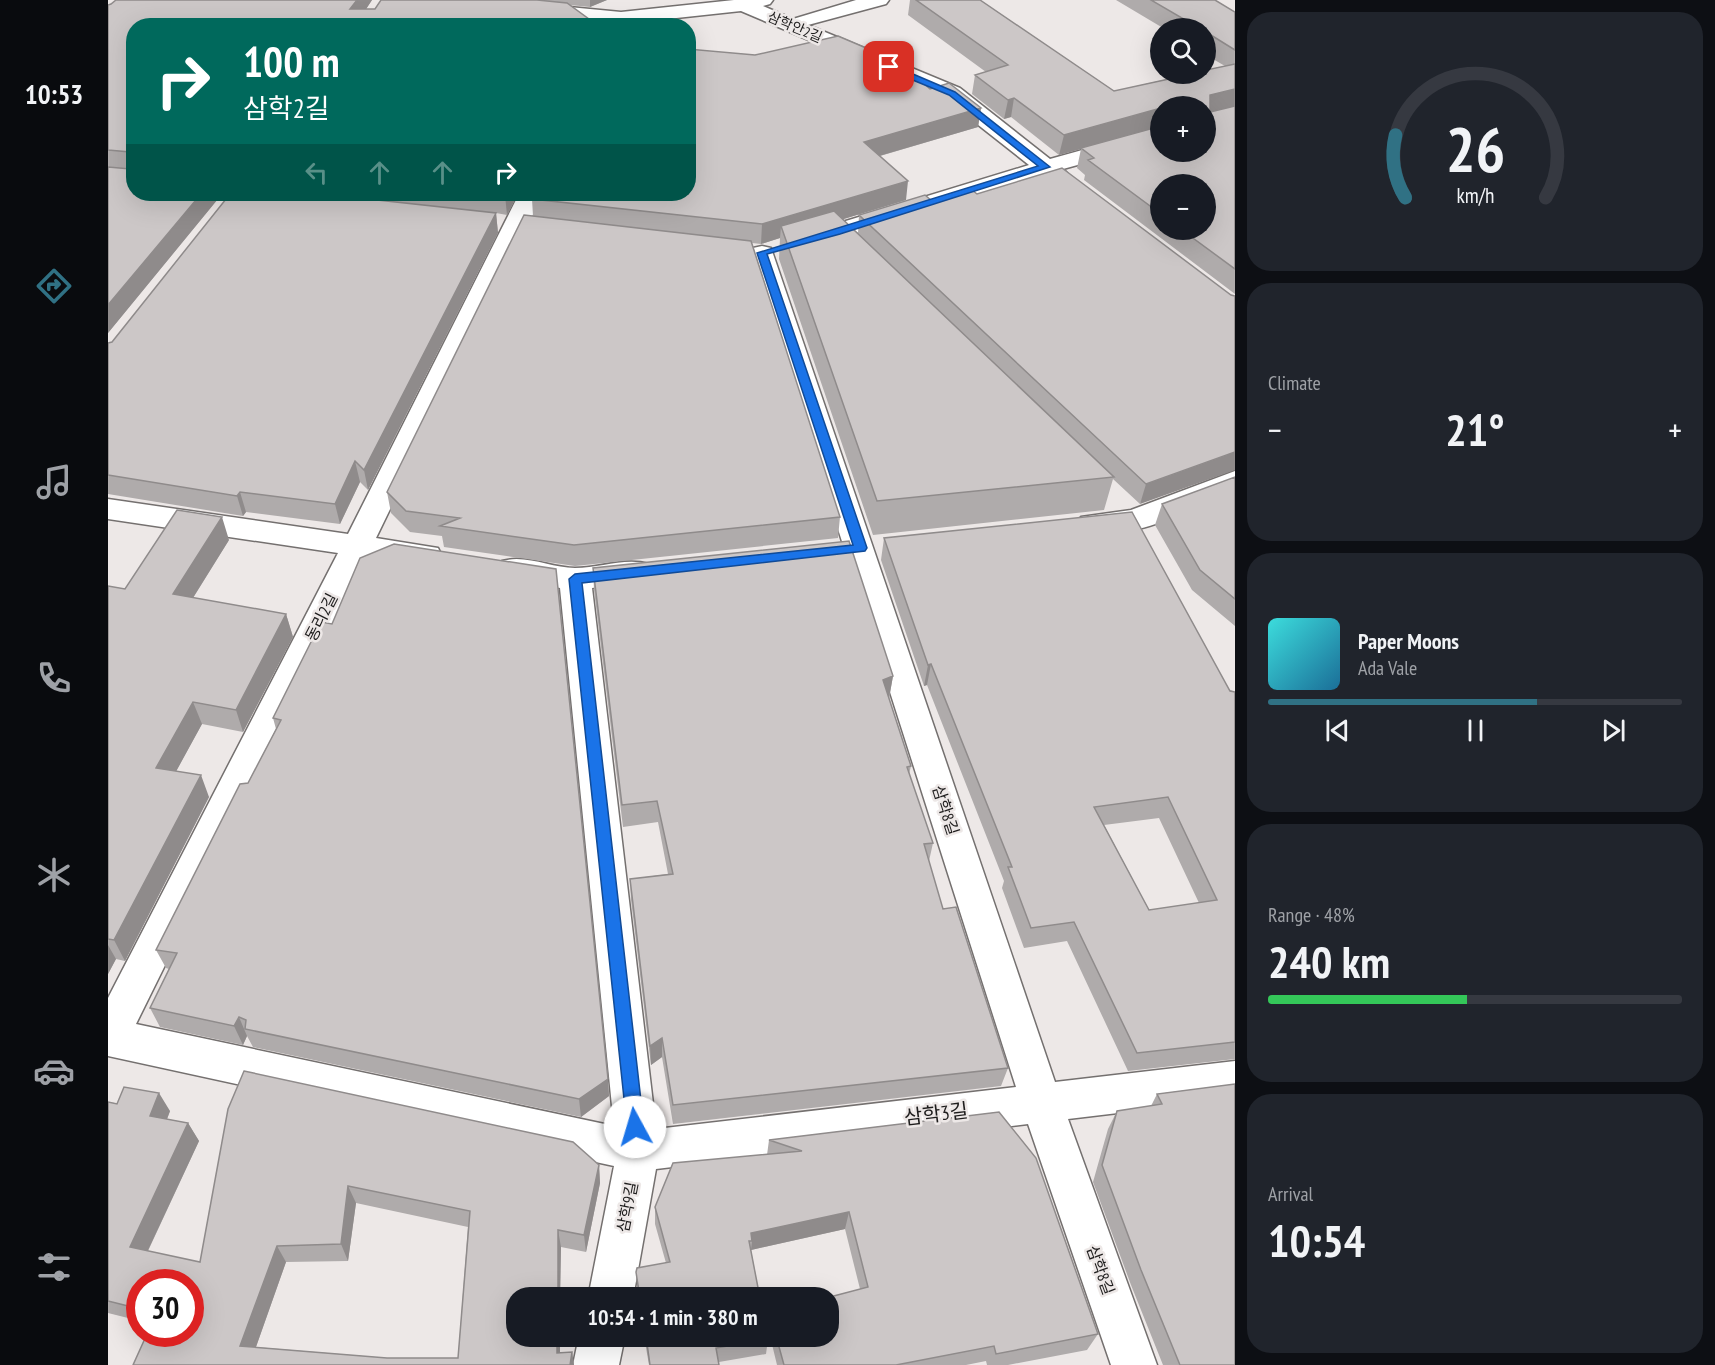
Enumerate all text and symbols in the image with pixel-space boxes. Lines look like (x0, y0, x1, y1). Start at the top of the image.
street label: 삼학안2길 (765, 7, 825, 47)
map controls (1150, 18, 1216, 240)
button: search (1150, 18, 1216, 84)
text: 100 m (243, 34, 340, 89)
pin (863, 41, 914, 92)
icon: right (144, 42, 222, 120)
icon: arrive (872, 50, 905, 83)
text: 10:53 (25, 77, 83, 111)
text: 삼학2길 (243, 91, 330, 125)
button: + (1150, 96, 1216, 162)
text: 26 (1445, 108, 1505, 189)
icon: left (300, 156, 333, 189)
icon: ahead (363, 156, 396, 189)
icon: ahead (426, 156, 459, 189)
icon: right (489, 156, 522, 189)
button: − (1150, 174, 1216, 240)
text: km/h (1456, 182, 1494, 210)
icon: directions (33, 265, 75, 307)
text: Climate (1268, 370, 1321, 396)
text: 21° (1445, 400, 1505, 458)
text: − (1268, 408, 1282, 451)
text: + (1668, 408, 1682, 451)
icon: music (33, 461, 75, 503)
street label: 동리2길 (300, 590, 342, 644)
text: Paper Moons (1358, 627, 1459, 655)
text: Ada Vale (1358, 655, 1417, 681)
icon: phone (33, 657, 75, 699)
icon: previous (1321, 714, 1354, 747)
icon: pause (1459, 714, 1492, 747)
icon: next (1597, 714, 1630, 747)
street label: 삼학8길 (929, 782, 963, 838)
icon: climate (33, 854, 75, 896)
text: Range · 48% (1268, 902, 1355, 928)
text: 240 km (1268, 932, 1390, 990)
icon: car (33, 1050, 75, 1092)
position arrow (603, 1095, 667, 1159)
street label: 삼학3길 (903, 1097, 969, 1131)
street label: 삼학9길 (612, 1180, 642, 1234)
text: Arrival (1268, 1181, 1313, 1207)
text: 10:54 (1268, 1211, 1365, 1269)
street label: 삼학8길 (1083, 1242, 1119, 1298)
icon: filters (33, 1246, 75, 1288)
speed limit sign: 30 (126, 1269, 204, 1347)
text: 10:54 · 1 min · 380 m (587, 1303, 758, 1331)

